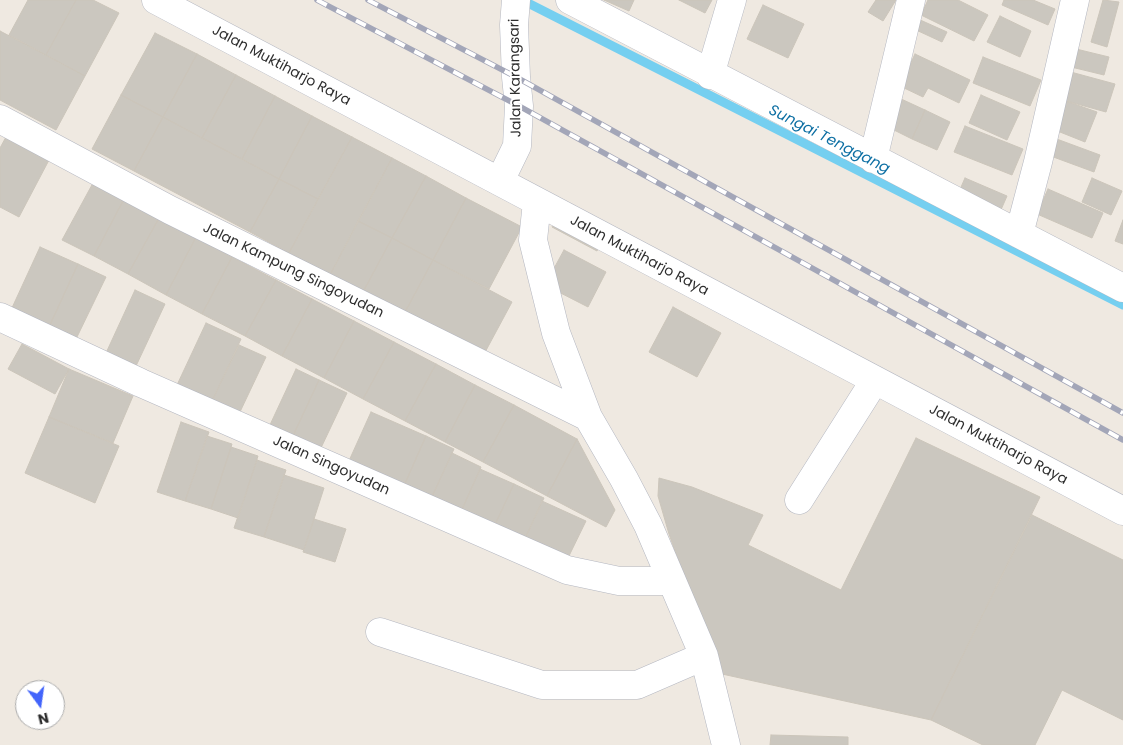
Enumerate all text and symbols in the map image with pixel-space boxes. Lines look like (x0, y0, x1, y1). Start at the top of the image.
street label: Jalan Karangsari (507, 18, 525, 138)
street label: Jalan Muktiharjo Raya (209, 22, 353, 110)
water label: Sungai Tenggang (765, 102, 893, 178)
street label: Jalan Muktiharjo Raya (567, 212, 711, 300)
street label: Jalan Kampung Singoyudan (200, 220, 386, 322)
street label: Jalan Muktiharjo Raya (926, 401, 1070, 489)
street label: Jalan Singoyudan (270, 433, 392, 499)
north arrow (15, 680, 65, 730)
text: N (36, 708, 51, 730)

